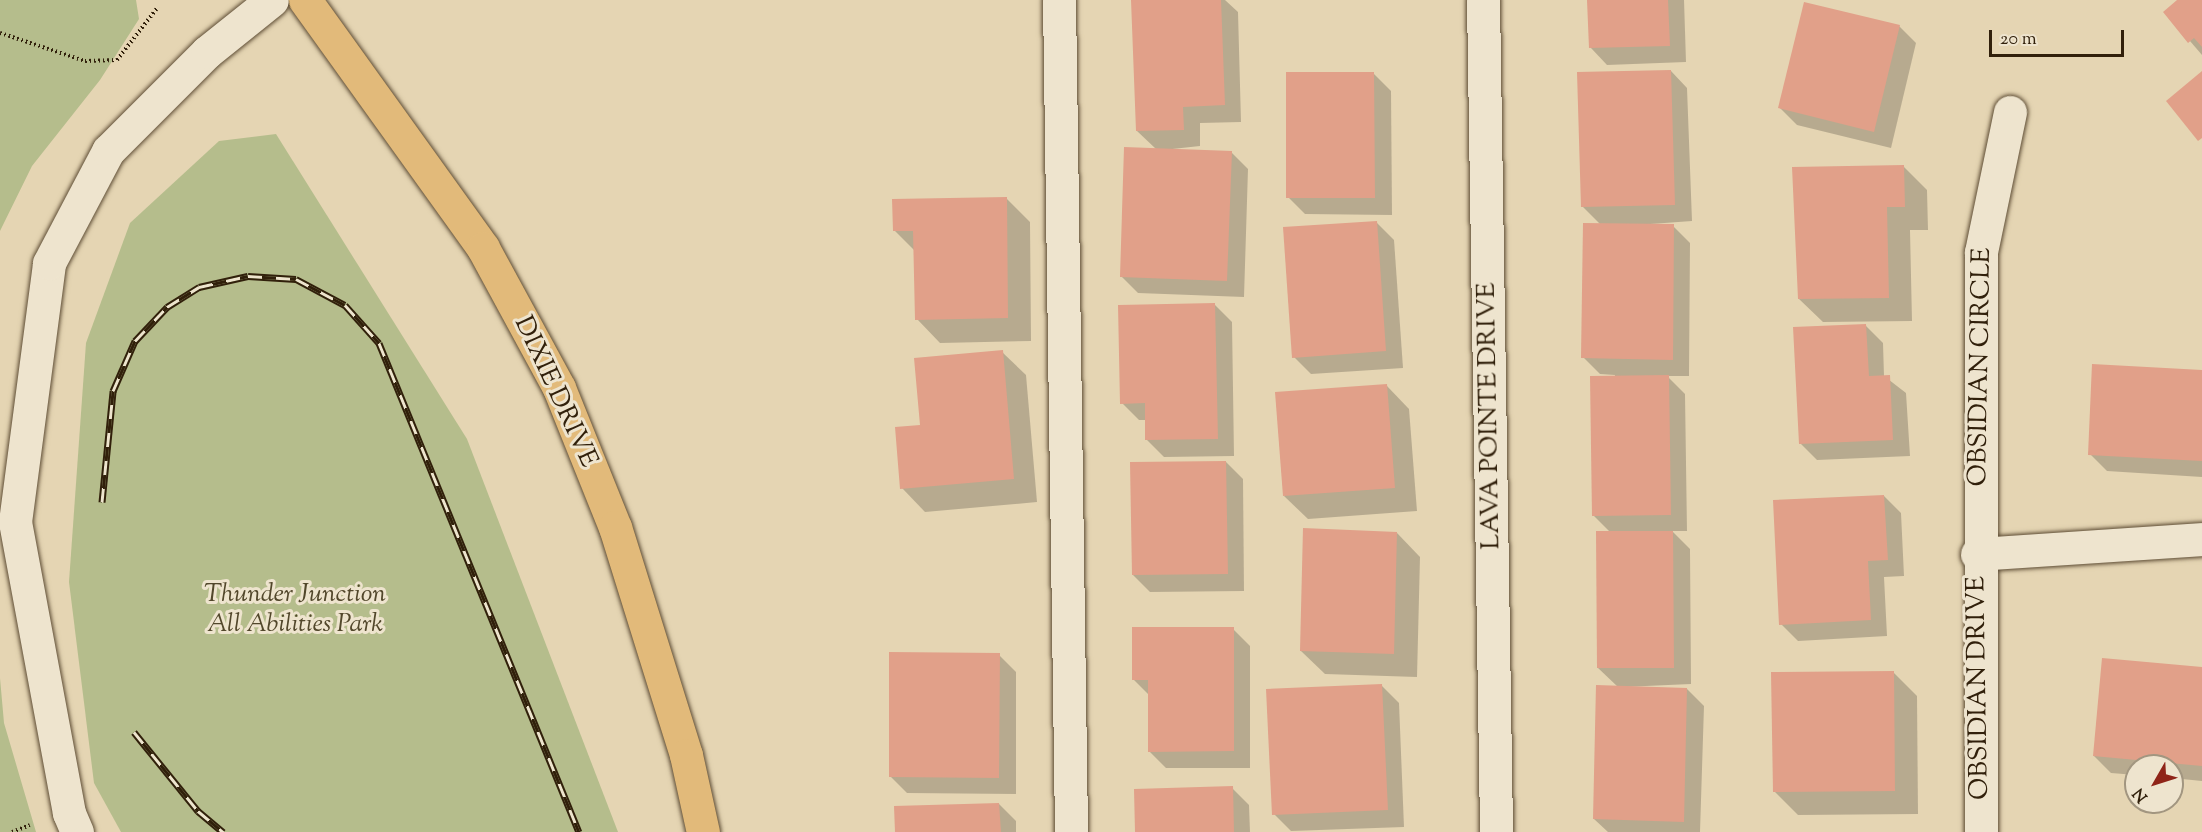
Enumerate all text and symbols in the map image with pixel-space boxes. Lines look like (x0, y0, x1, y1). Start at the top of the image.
scale bar (1992, 18, 2127, 56)
text: 20 m (2000, 27, 2037, 53)
street label: OBSIDIAN CIRCLE (1963, 247, 1999, 487)
street label: LAVA POINTE DRIVE (1472, 282, 1508, 550)
street label: DIXIE DRIVE (506, 312, 604, 472)
street label: OBSIDIAN DRIVE (1961, 576, 1997, 800)
park label: Thunder Junction All Abilities Park (204, 579, 386, 640)
north arrow (2124, 754, 2184, 814)
text: N (2128, 782, 2154, 807)

